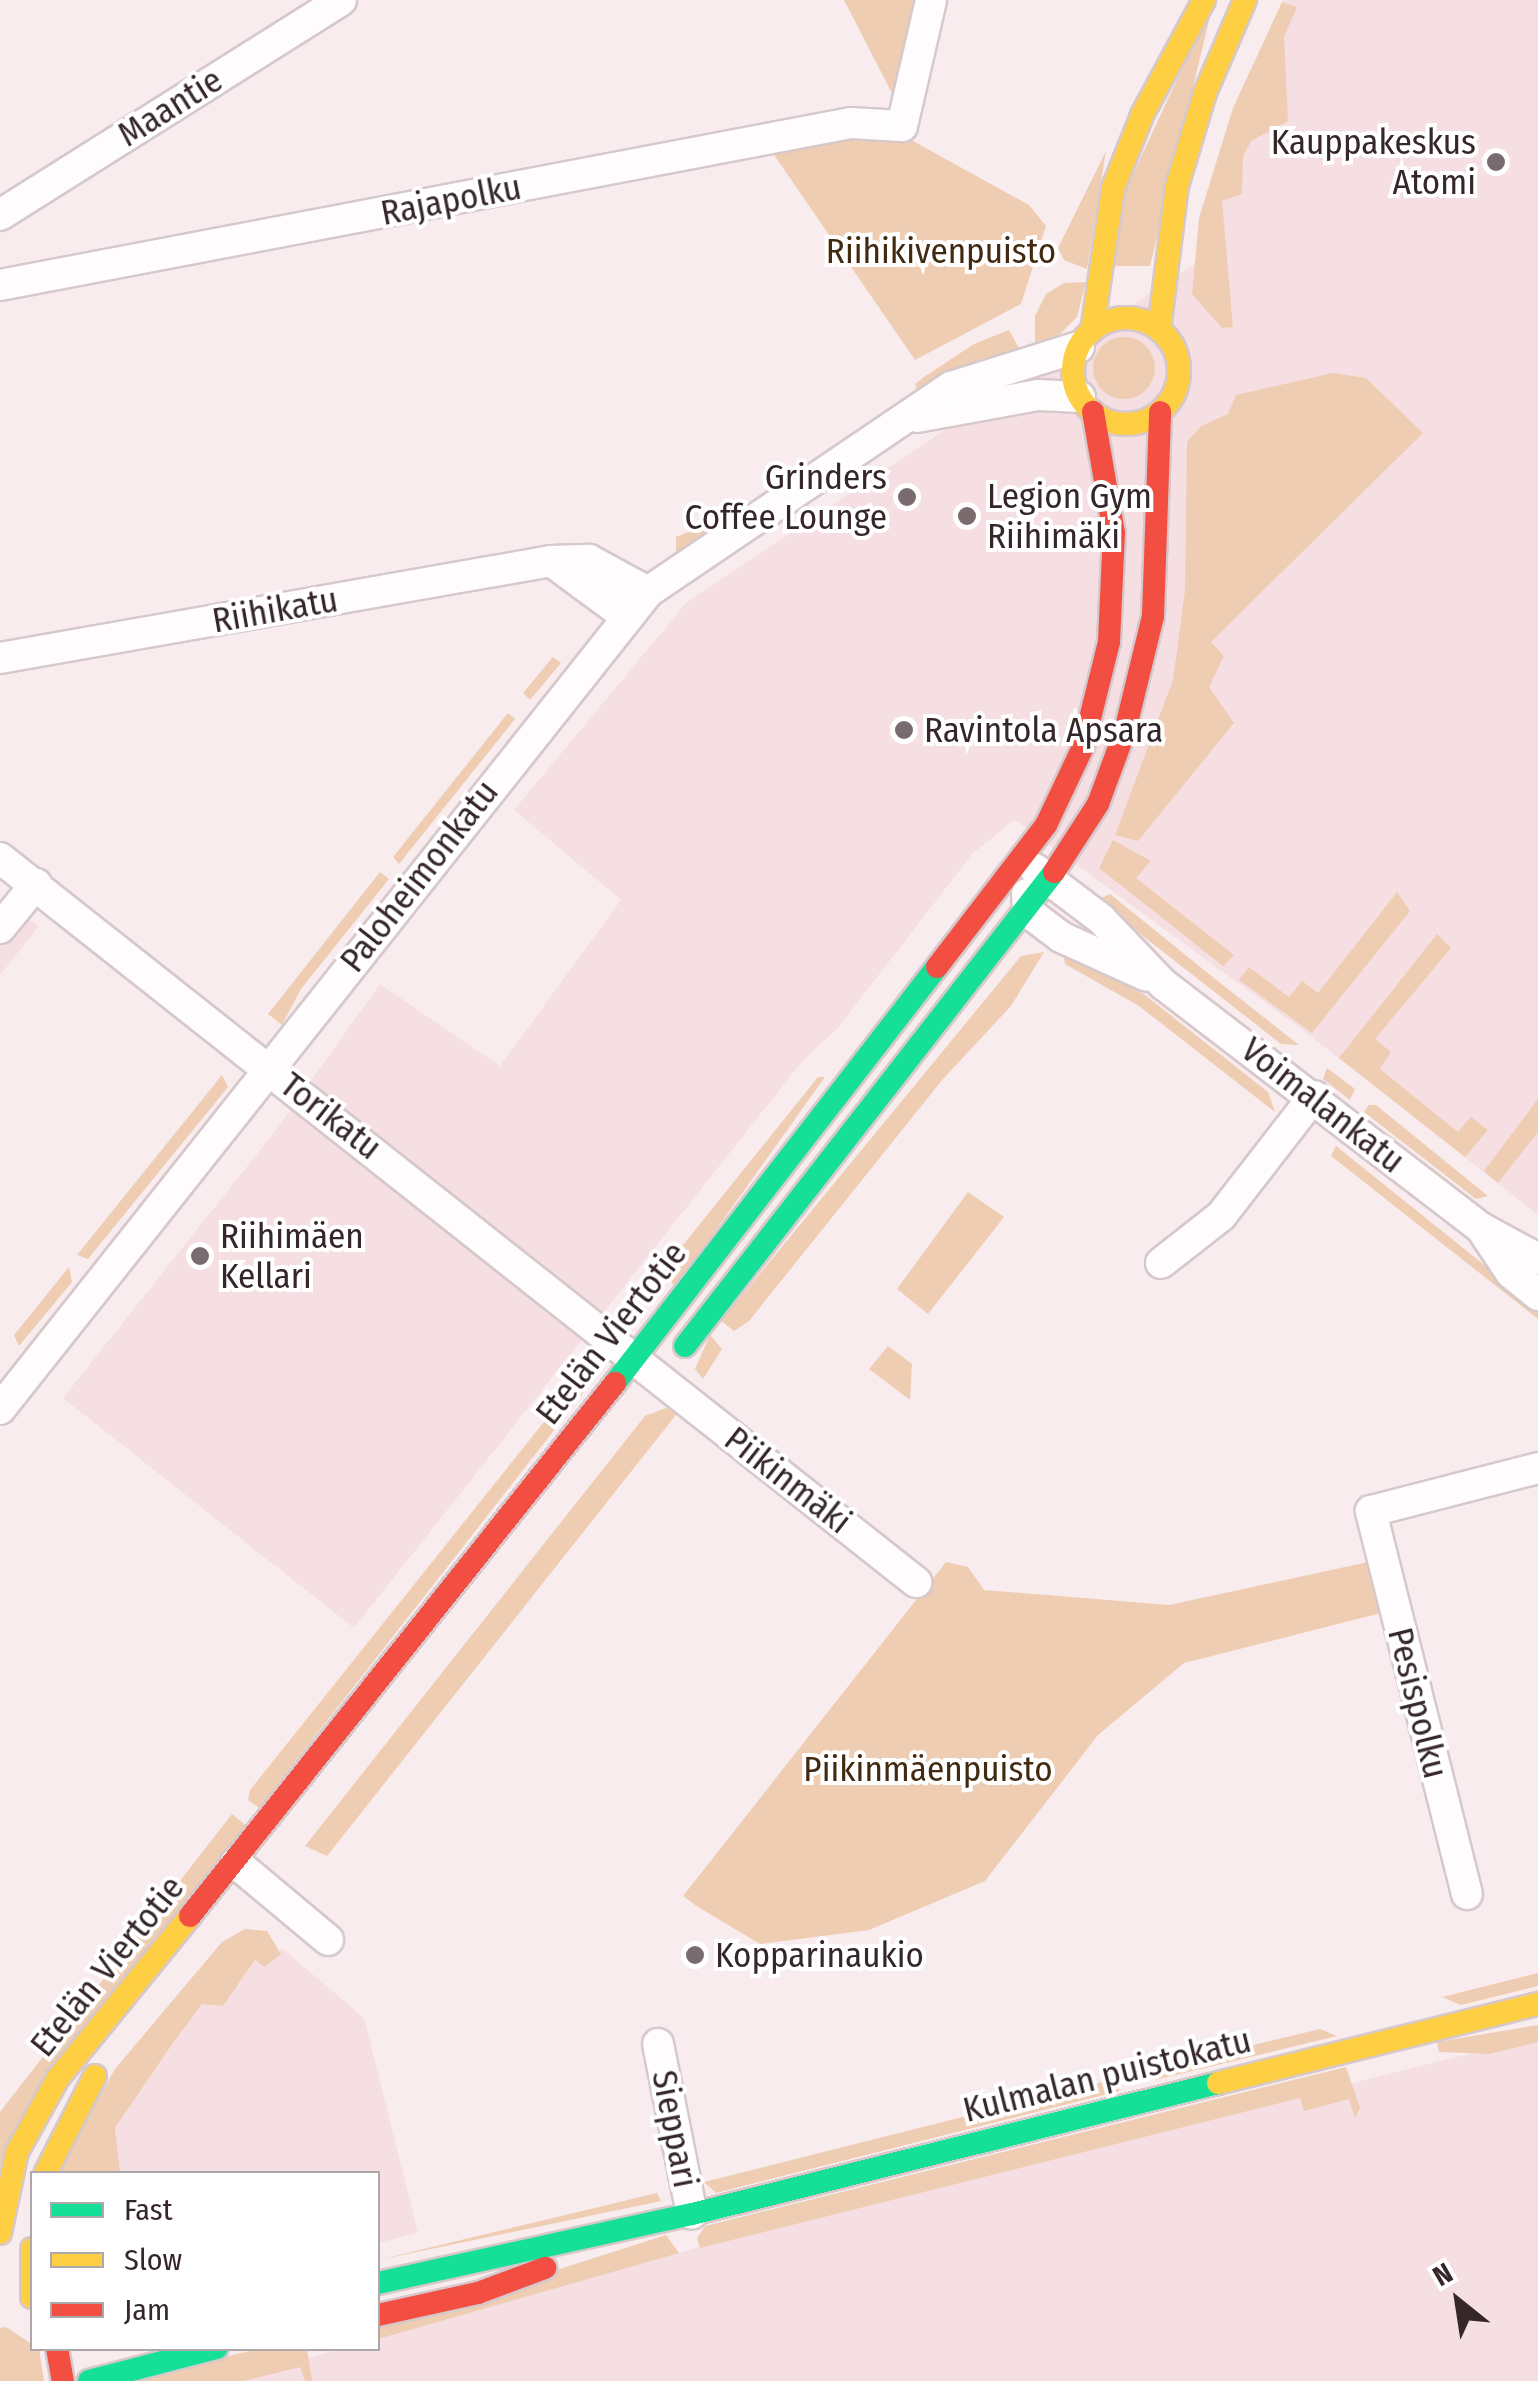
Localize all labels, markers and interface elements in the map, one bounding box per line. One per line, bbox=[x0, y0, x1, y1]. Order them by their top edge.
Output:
street label: Maantie bbox=[110, 59, 230, 155]
place label: Kauppakeskus Atomi bbox=[1271, 121, 1476, 203]
marker: Kauppakeskus Atomi bbox=[1485, 151, 1507, 173]
street label: Rajapolku bbox=[377, 166, 525, 234]
park label: Riihikivenpuisto bbox=[826, 230, 1056, 272]
place label: Grinders Coffee Lounge bbox=[685, 456, 887, 538]
place label: Legion Gym Riihimäki bbox=[987, 475, 1152, 557]
marker: Grinders Coffee Lounge bbox=[896, 486, 918, 508]
marker: Legion Gym Riihimäki bbox=[956, 505, 978, 527]
street label: Riihikatu bbox=[209, 578, 341, 642]
place label: Ravintola Apsara bbox=[924, 709, 1163, 751]
marker: Ravintola Apsara bbox=[893, 719, 915, 741]
street label: Paloheimonkatu bbox=[331, 772, 507, 980]
street label: Voimalankatu bbox=[1233, 1028, 1413, 1182]
street label: Torikatu bbox=[272, 1064, 390, 1168]
place label: Riihimäen Kellari bbox=[220, 1215, 364, 1297]
street label: Etelän Viertotie bbox=[527, 1233, 695, 1433]
marker: Riihimäen Kellari bbox=[189, 1245, 211, 1267]
street label: Piikinmäki bbox=[716, 1418, 860, 1542]
street label: Pesispolku bbox=[1379, 1623, 1457, 1783]
park label: Piikinmäenpuisto bbox=[803, 1748, 1053, 1790]
street label: Etelän Viertotie bbox=[21, 1867, 193, 2065]
place label: Kopparinaukio bbox=[715, 1934, 924, 1976]
marker: Kopparinaukio bbox=[684, 1944, 706, 1966]
street label: Kulmalan puistokatu bbox=[959, 2019, 1255, 2131]
street label: Sieppari bbox=[643, 2067, 707, 2191]
legend bbox=[30, 2171, 380, 2351]
text: Fast bbox=[124, 2192, 172, 2228]
text: Slow bbox=[124, 2242, 182, 2278]
north arrow bbox=[1408, 2251, 1508, 2351]
text: N bbox=[1427, 2256, 1458, 2293]
text: Jam bbox=[124, 2292, 170, 2328]

